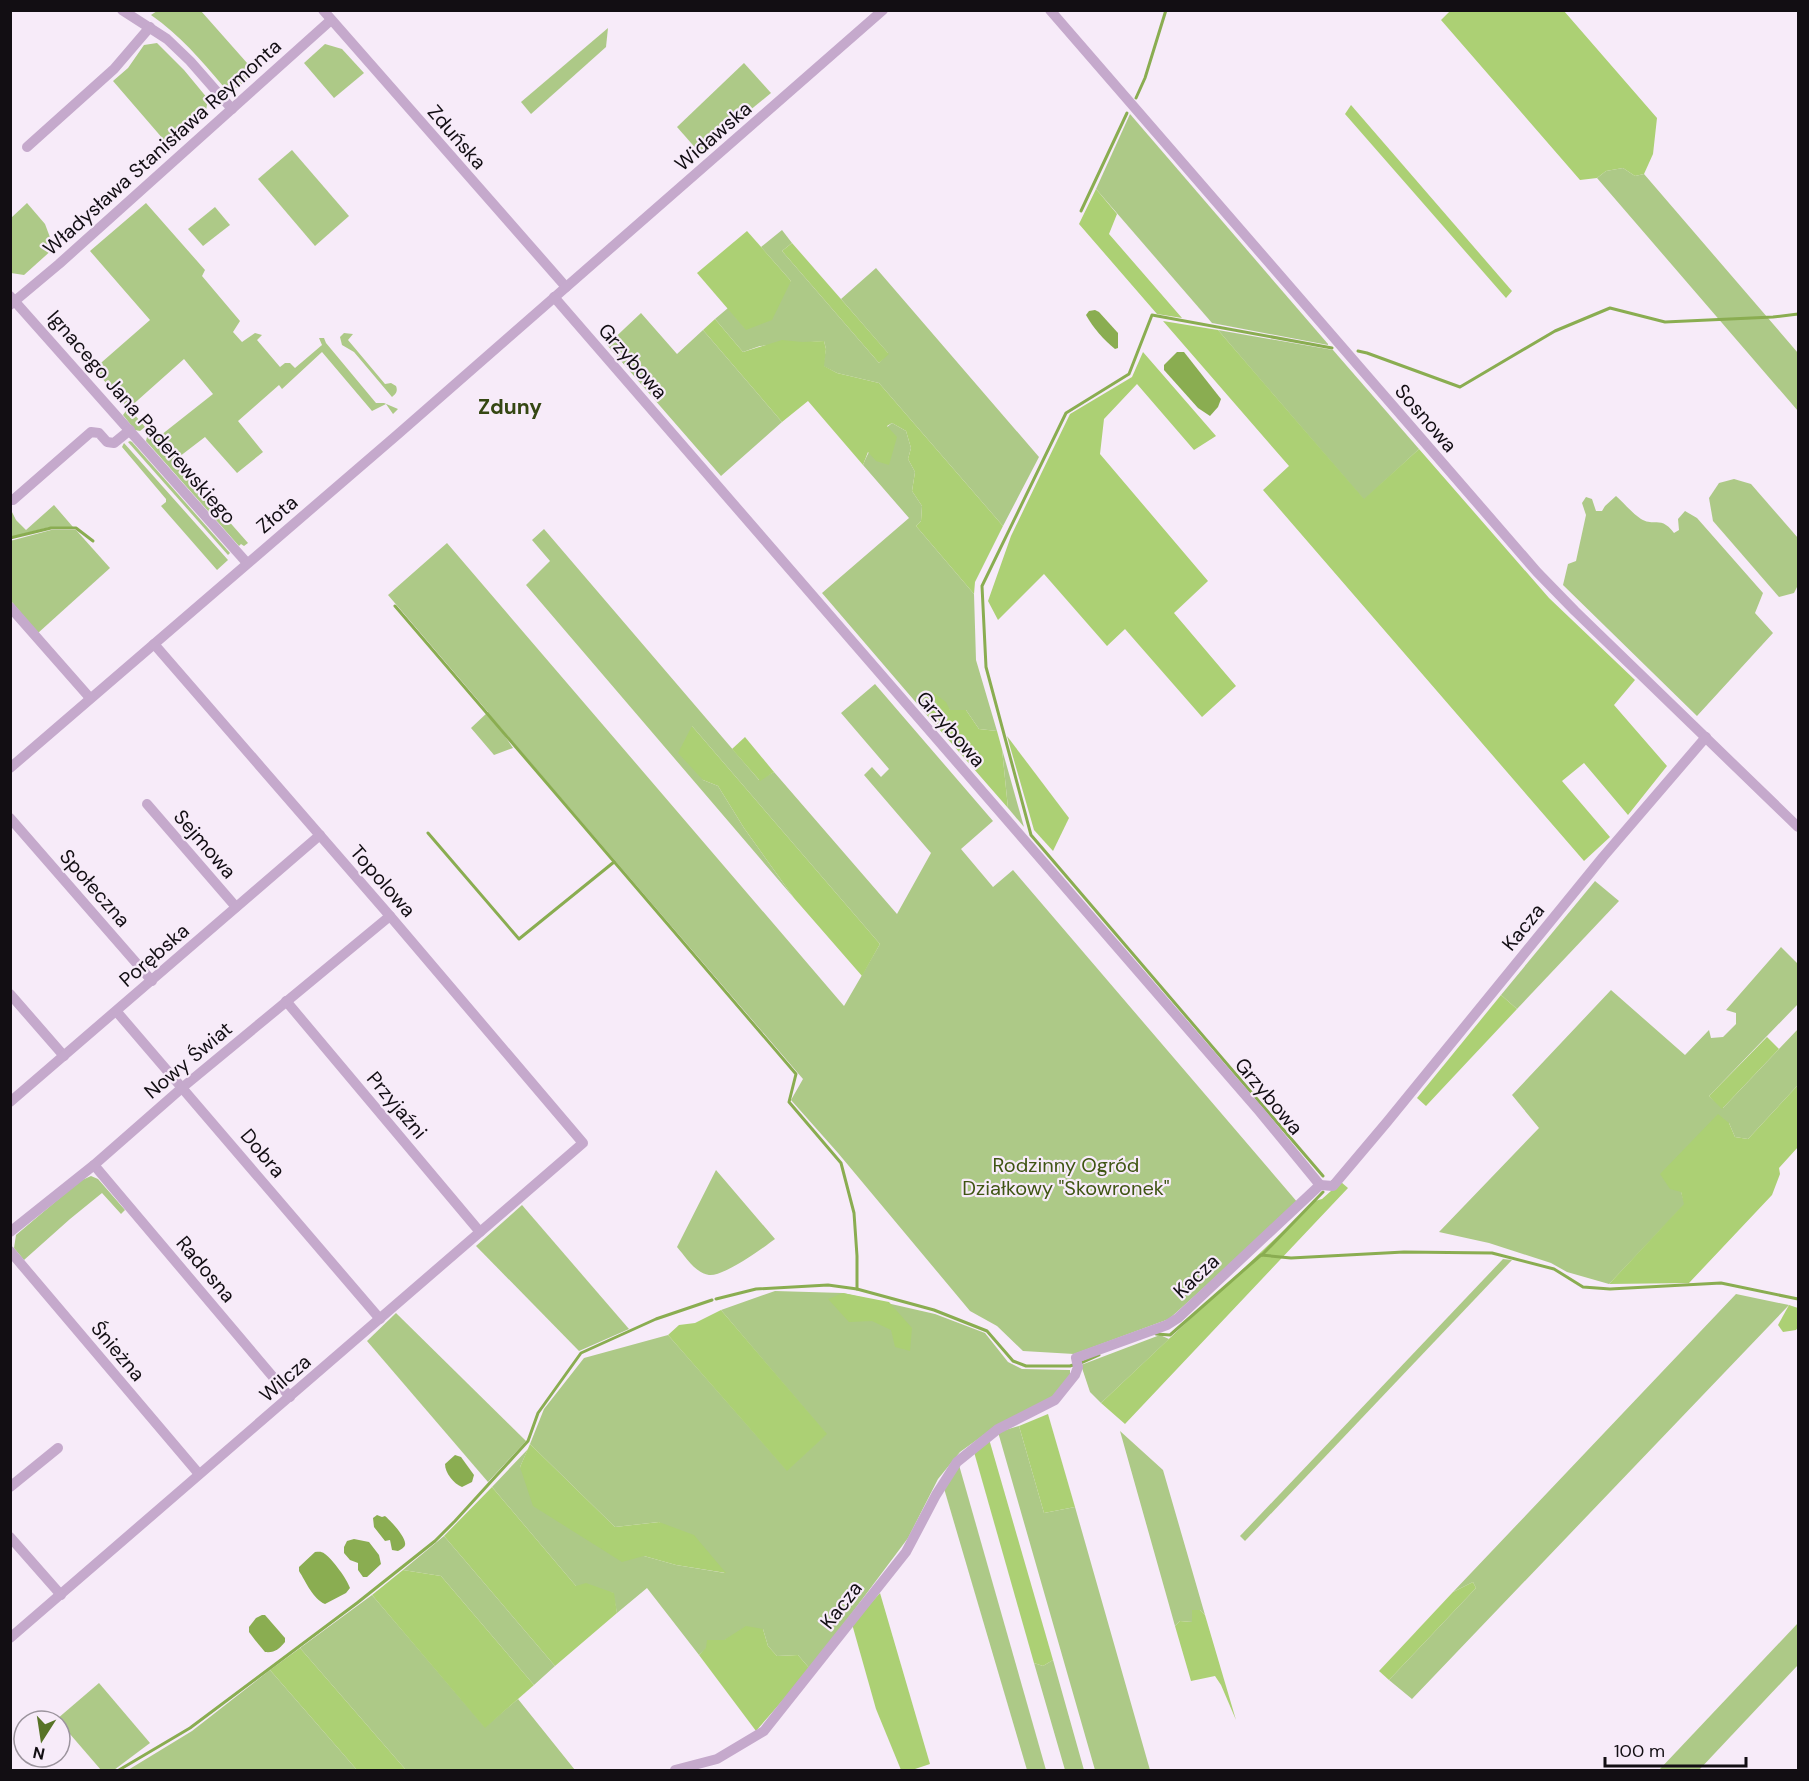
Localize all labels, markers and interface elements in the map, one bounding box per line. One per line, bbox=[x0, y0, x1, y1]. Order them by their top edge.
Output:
street label: Władysława Stanisława Reymonta bbox=[37, 33, 287, 261]
street label: Widawska bbox=[669, 95, 757, 177]
street label: Zduńska bbox=[422, 99, 492, 175]
street label: Ignacego Jana Paderewskiego bbox=[42, 305, 242, 529]
street label: Grzybowa bbox=[593, 318, 673, 404]
street label: Sosnowa bbox=[1389, 378, 1463, 458]
district label: Zduny bbox=[478, 393, 542, 421]
street label: Złota bbox=[251, 489, 303, 539]
street label: Grzybowa bbox=[911, 686, 991, 772]
street label: Sejmowa bbox=[168, 804, 242, 884]
street label: Topolowa bbox=[345, 839, 421, 923]
street label: Społeczna bbox=[54, 843, 136, 933]
street label: Kacza bbox=[1496, 898, 1550, 956]
street label: Porębska bbox=[114, 917, 194, 993]
street label: Nowy Świat bbox=[139, 1016, 237, 1104]
street label: Grzybowa bbox=[1229, 1052, 1309, 1140]
street label: Przyjaźni bbox=[361, 1066, 433, 1144]
street label: Dobra bbox=[235, 1123, 291, 1183]
park label: Rodzinny Ogród Działkowy "Skowronek" bbox=[962, 1152, 1170, 1201]
street label: Radosna bbox=[171, 1230, 241, 1308]
street label: Kacza bbox=[1168, 1248, 1224, 1304]
street label: Śnieżna bbox=[85, 1316, 151, 1386]
street label: Wilcza bbox=[254, 1348, 316, 1408]
street label: Kacza bbox=[814, 1576, 868, 1634]
north arrow bbox=[12, 1709, 72, 1769]
scale bar bbox=[1605, 1730, 1746, 1768]
text: 100 m bbox=[1614, 1739, 1665, 1763]
text: N bbox=[31, 1742, 47, 1765]

